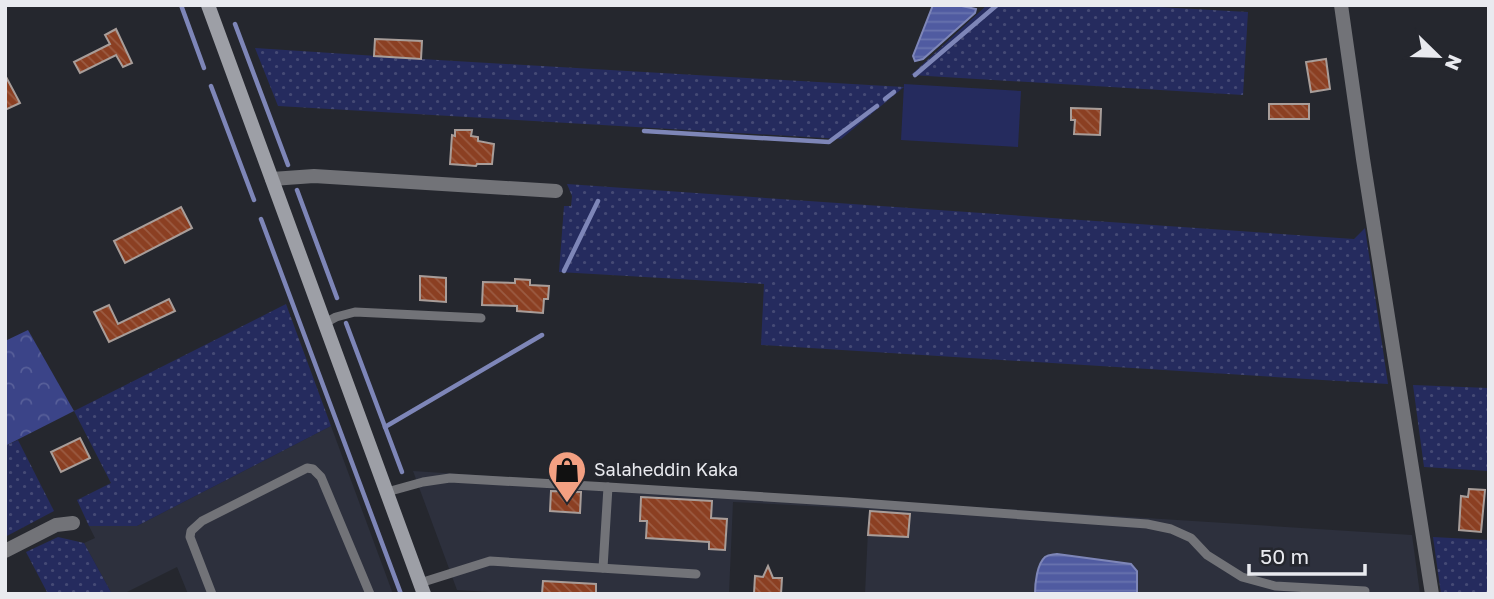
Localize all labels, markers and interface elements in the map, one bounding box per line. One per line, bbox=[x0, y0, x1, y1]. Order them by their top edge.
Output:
north arrow bbox=[1403, 21, 1473, 91]
text: N bbox=[1441, 52, 1468, 74]
shop icon: Salaheddin Kaka bbox=[546, 449, 588, 504]
place label: Salaheddin Kaka bbox=[594, 458, 738, 480]
scale bar bbox=[1249, 532, 1364, 576]
text: 50 m bbox=[1260, 543, 1309, 569]

